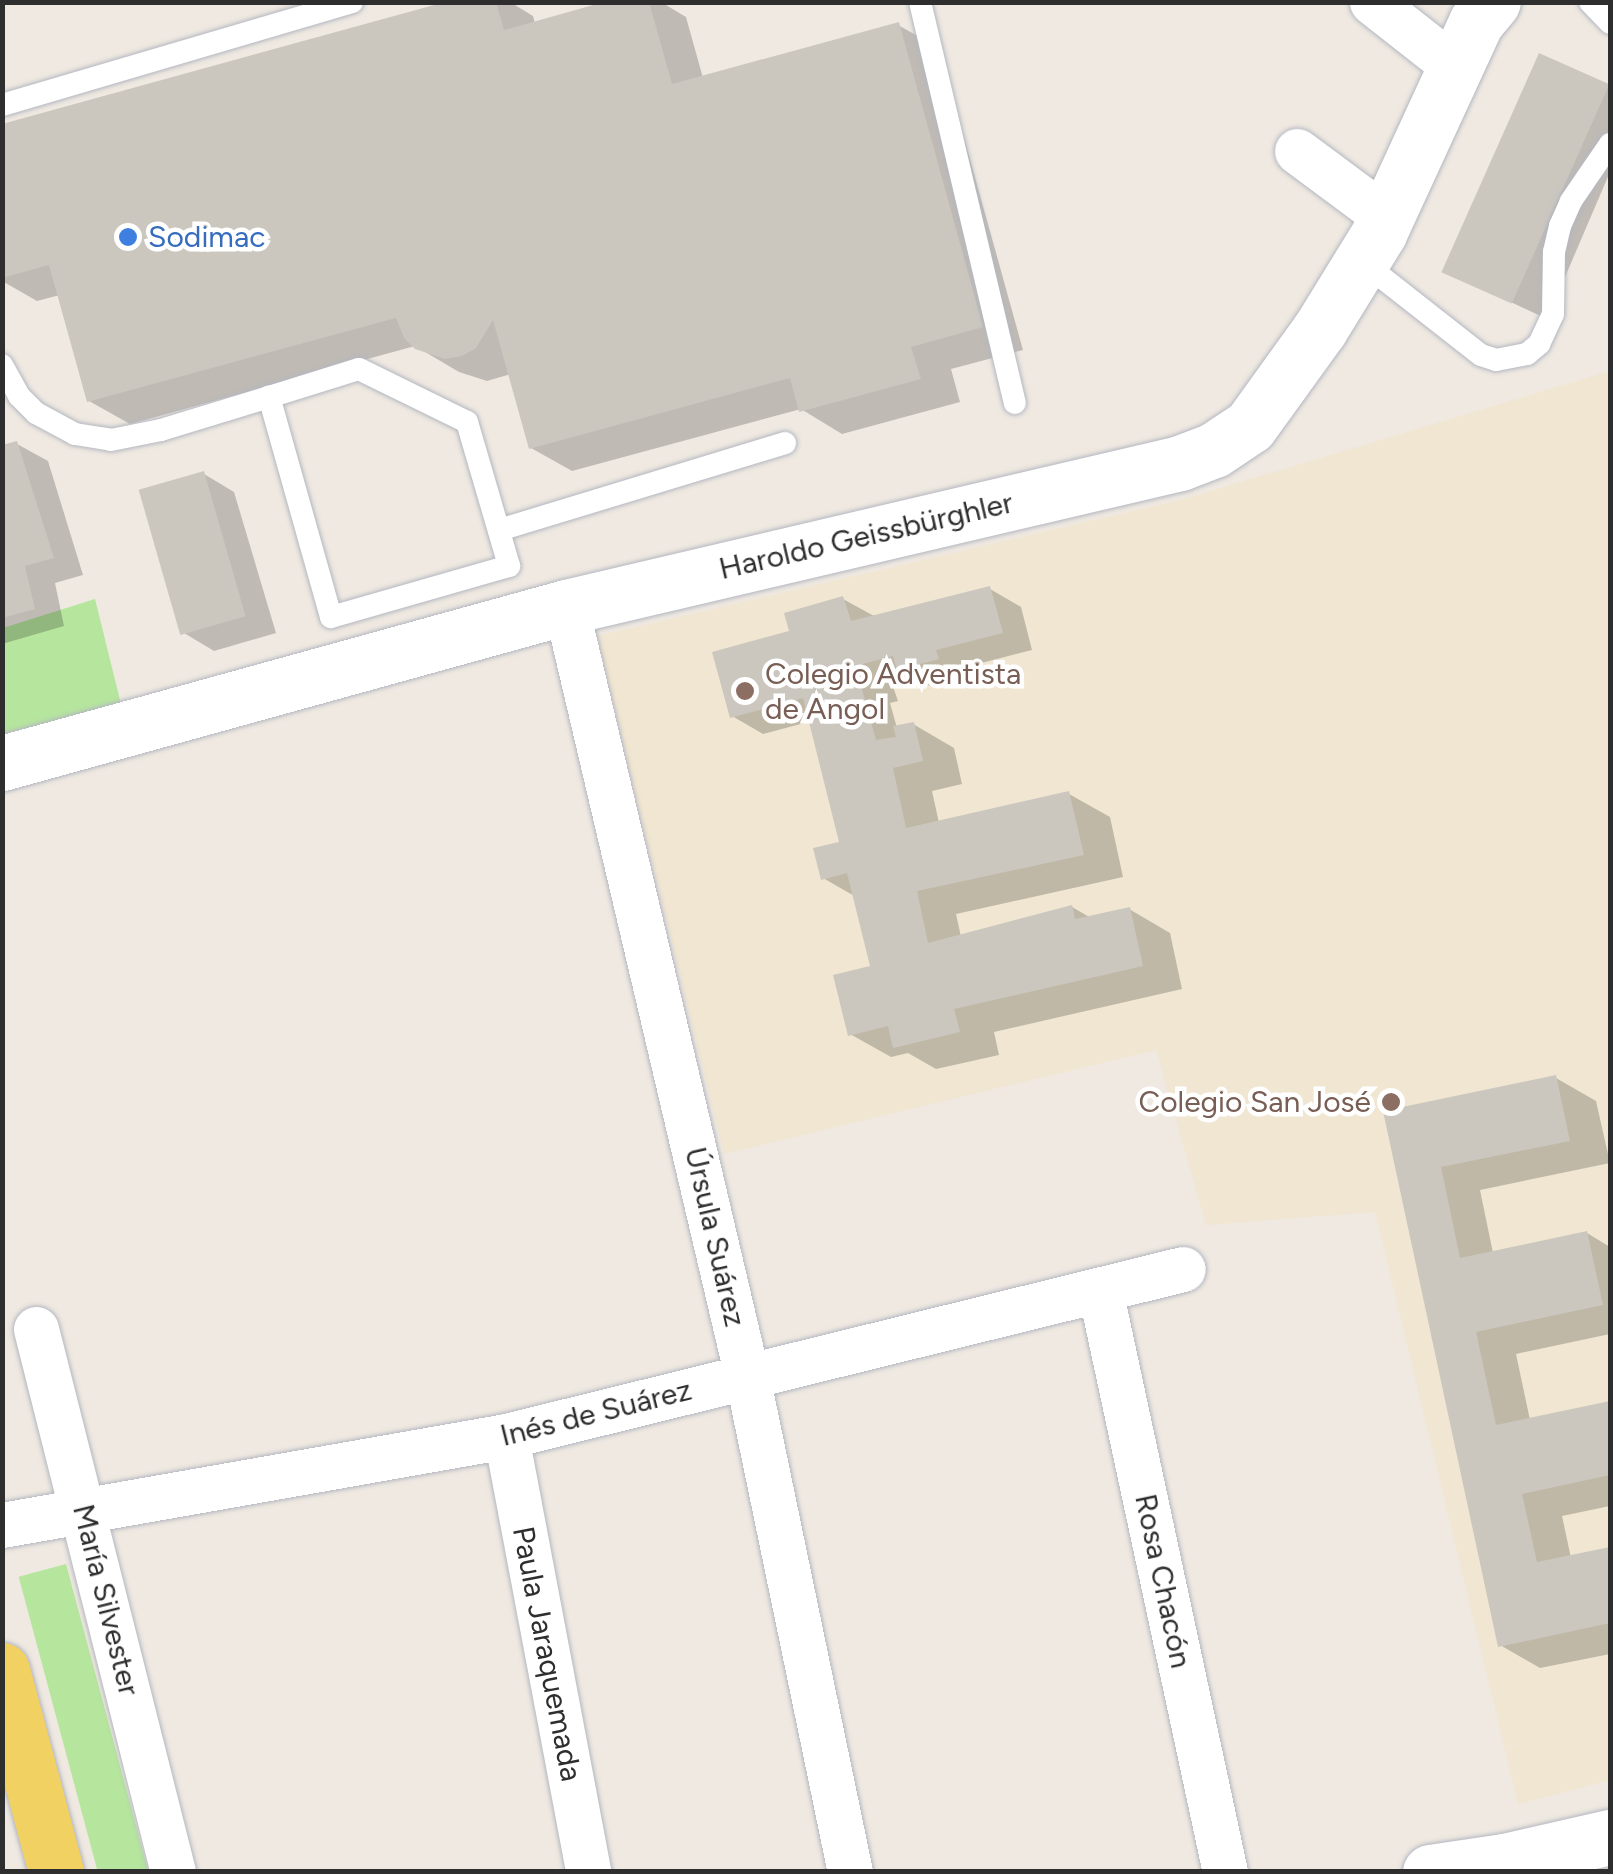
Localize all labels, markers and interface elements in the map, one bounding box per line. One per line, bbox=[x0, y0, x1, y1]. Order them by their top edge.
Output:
place label: Sodimac bbox=[148, 219, 265, 255]
marker: Sodimac bbox=[117, 226, 139, 248]
street label: Haroldo Geissbürghler bbox=[716, 485, 1016, 587]
place label: Colegio Adventista de Angol bbox=[765, 656, 1021, 726]
marker: Colegio Adventista de Angol bbox=[734, 680, 756, 702]
place label: Colegio San José bbox=[1139, 1084, 1371, 1120]
marker: Colegio San José bbox=[1380, 1091, 1402, 1113]
street label: Úrsula Suárez bbox=[677, 1144, 753, 1330]
street label: Inés de Suárez bbox=[497, 1372, 695, 1454]
street label: Rosa Chacón bbox=[1127, 1491, 1199, 1671]
street label: María Silvester bbox=[65, 1501, 147, 1699]
street label: Paula Jaraquemada bbox=[505, 1524, 589, 1784]

